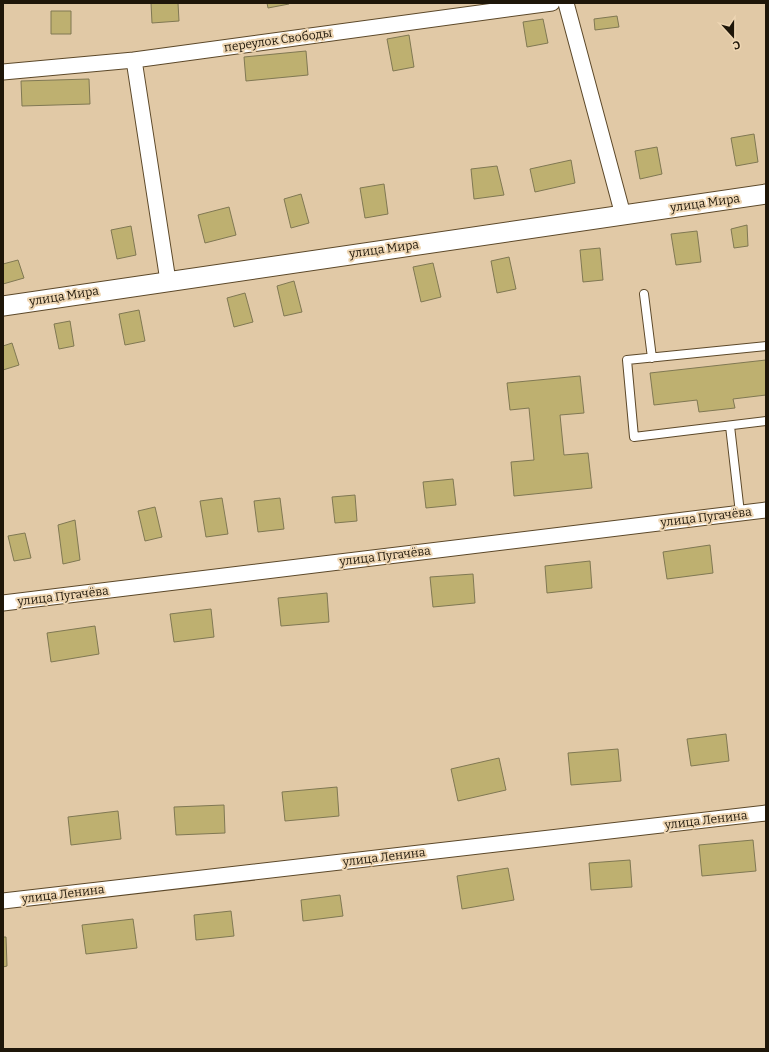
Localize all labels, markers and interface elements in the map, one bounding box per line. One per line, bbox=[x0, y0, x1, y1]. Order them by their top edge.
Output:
north arrow bbox=[713, 16, 753, 56]
street label: переулок Свободы bbox=[223, 25, 333, 55]
text: С bbox=[731, 38, 742, 52]
street label: улица Мира bbox=[668, 191, 741, 215]
street label: улица Мира bbox=[347, 237, 420, 261]
street label: улица Мира bbox=[27, 284, 100, 309]
street label: улица Пугачёва bbox=[659, 504, 753, 530]
street label: улица Пугачёва bbox=[338, 543, 432, 569]
street label: улица Пугачёва bbox=[16, 583, 110, 609]
street label: улица Ленина bbox=[663, 808, 748, 832]
street label: улица Ленина bbox=[341, 845, 426, 869]
street label: улица Ленина bbox=[20, 882, 105, 906]

